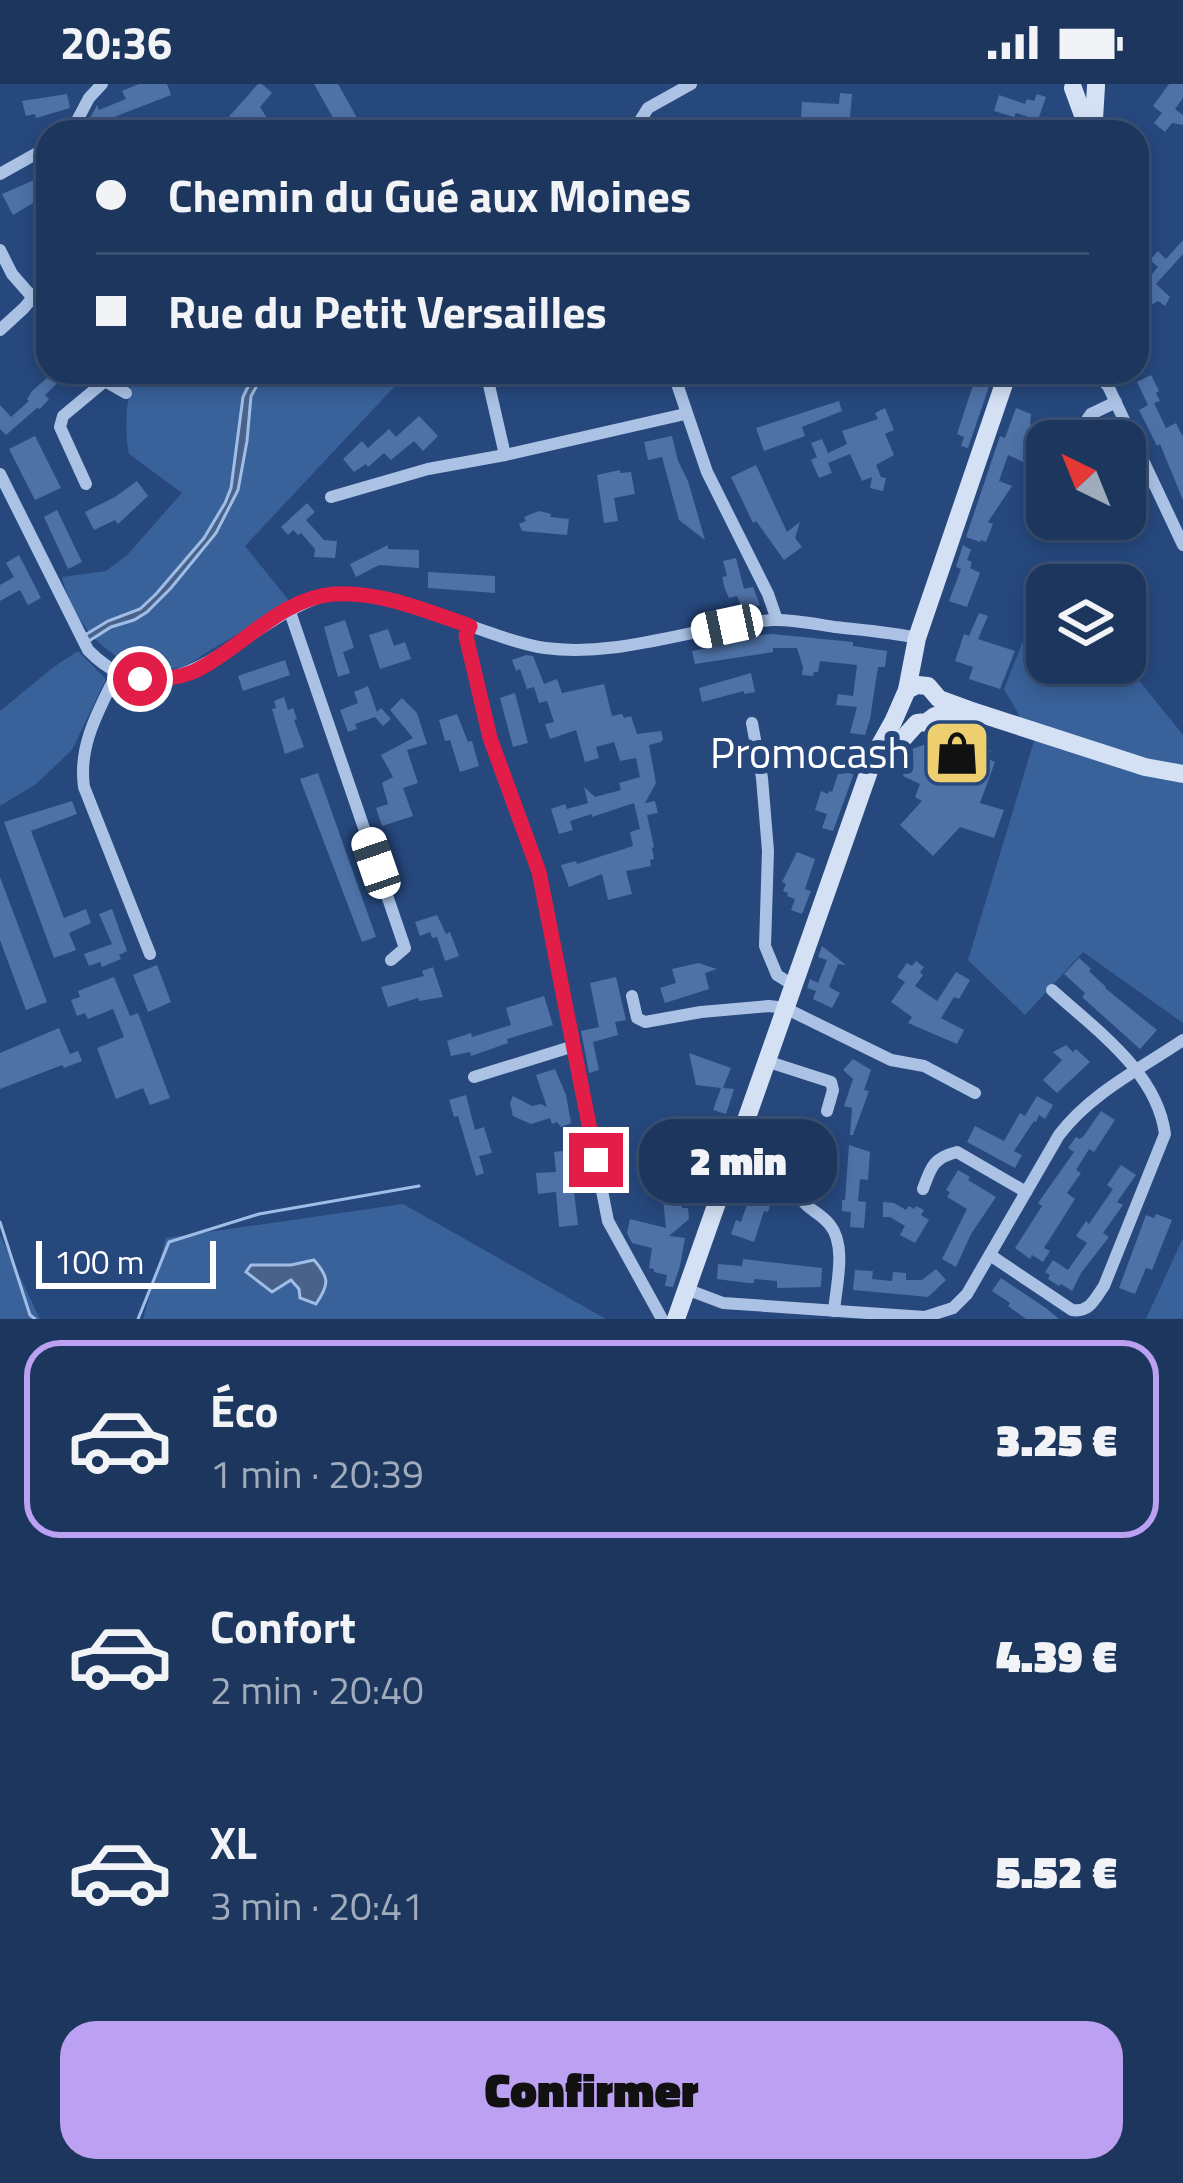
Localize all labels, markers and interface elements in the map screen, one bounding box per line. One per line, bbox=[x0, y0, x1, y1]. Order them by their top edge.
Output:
text: 20:36 bbox=[60, 8, 172, 76]
text: Chemin du Gué aux Moines bbox=[168, 161, 691, 229]
text: Rue du Petit Versailles bbox=[168, 277, 607, 345]
north arrow bbox=[1026, 420, 1146, 540]
map controls bbox=[1026, 420, 1146, 684]
button: layers bbox=[1026, 564, 1146, 684]
car bbox=[688, 601, 766, 651]
route start bbox=[113, 652, 167, 706]
shop icon: Promocash bbox=[922, 718, 992, 788]
place label: Promocash bbox=[710, 720, 910, 784]
car bbox=[347, 823, 405, 903]
callout: 2 min bbox=[638, 1118, 836, 1202]
text: 2 min bbox=[690, 1131, 786, 1190]
route end bbox=[569, 1133, 623, 1187]
scale bar bbox=[36, 1235, 216, 1288]
text: 100 m bbox=[54, 1237, 144, 1287]
text: Éco bbox=[210, 1376, 279, 1444]
icon: car bbox=[66, 1385, 174, 1493]
text: 3.25 € bbox=[996, 1405, 1117, 1473]
text: 1 min · 20:39 bbox=[210, 1444, 424, 1503]
text: Confort bbox=[210, 1592, 356, 1660]
icon: car bbox=[66, 1601, 174, 1709]
text: 4.39 € bbox=[996, 1621, 1117, 1689]
text: 2 min · 20:40 bbox=[210, 1660, 424, 1719]
text: XL bbox=[210, 1808, 257, 1876]
icon: car bbox=[66, 1817, 174, 1925]
text: 5.52 € bbox=[996, 1837, 1117, 1905]
text: 3 min · 20:41 bbox=[210, 1876, 424, 1935]
button: Confirmer bbox=[60, 2021, 1123, 2159]

